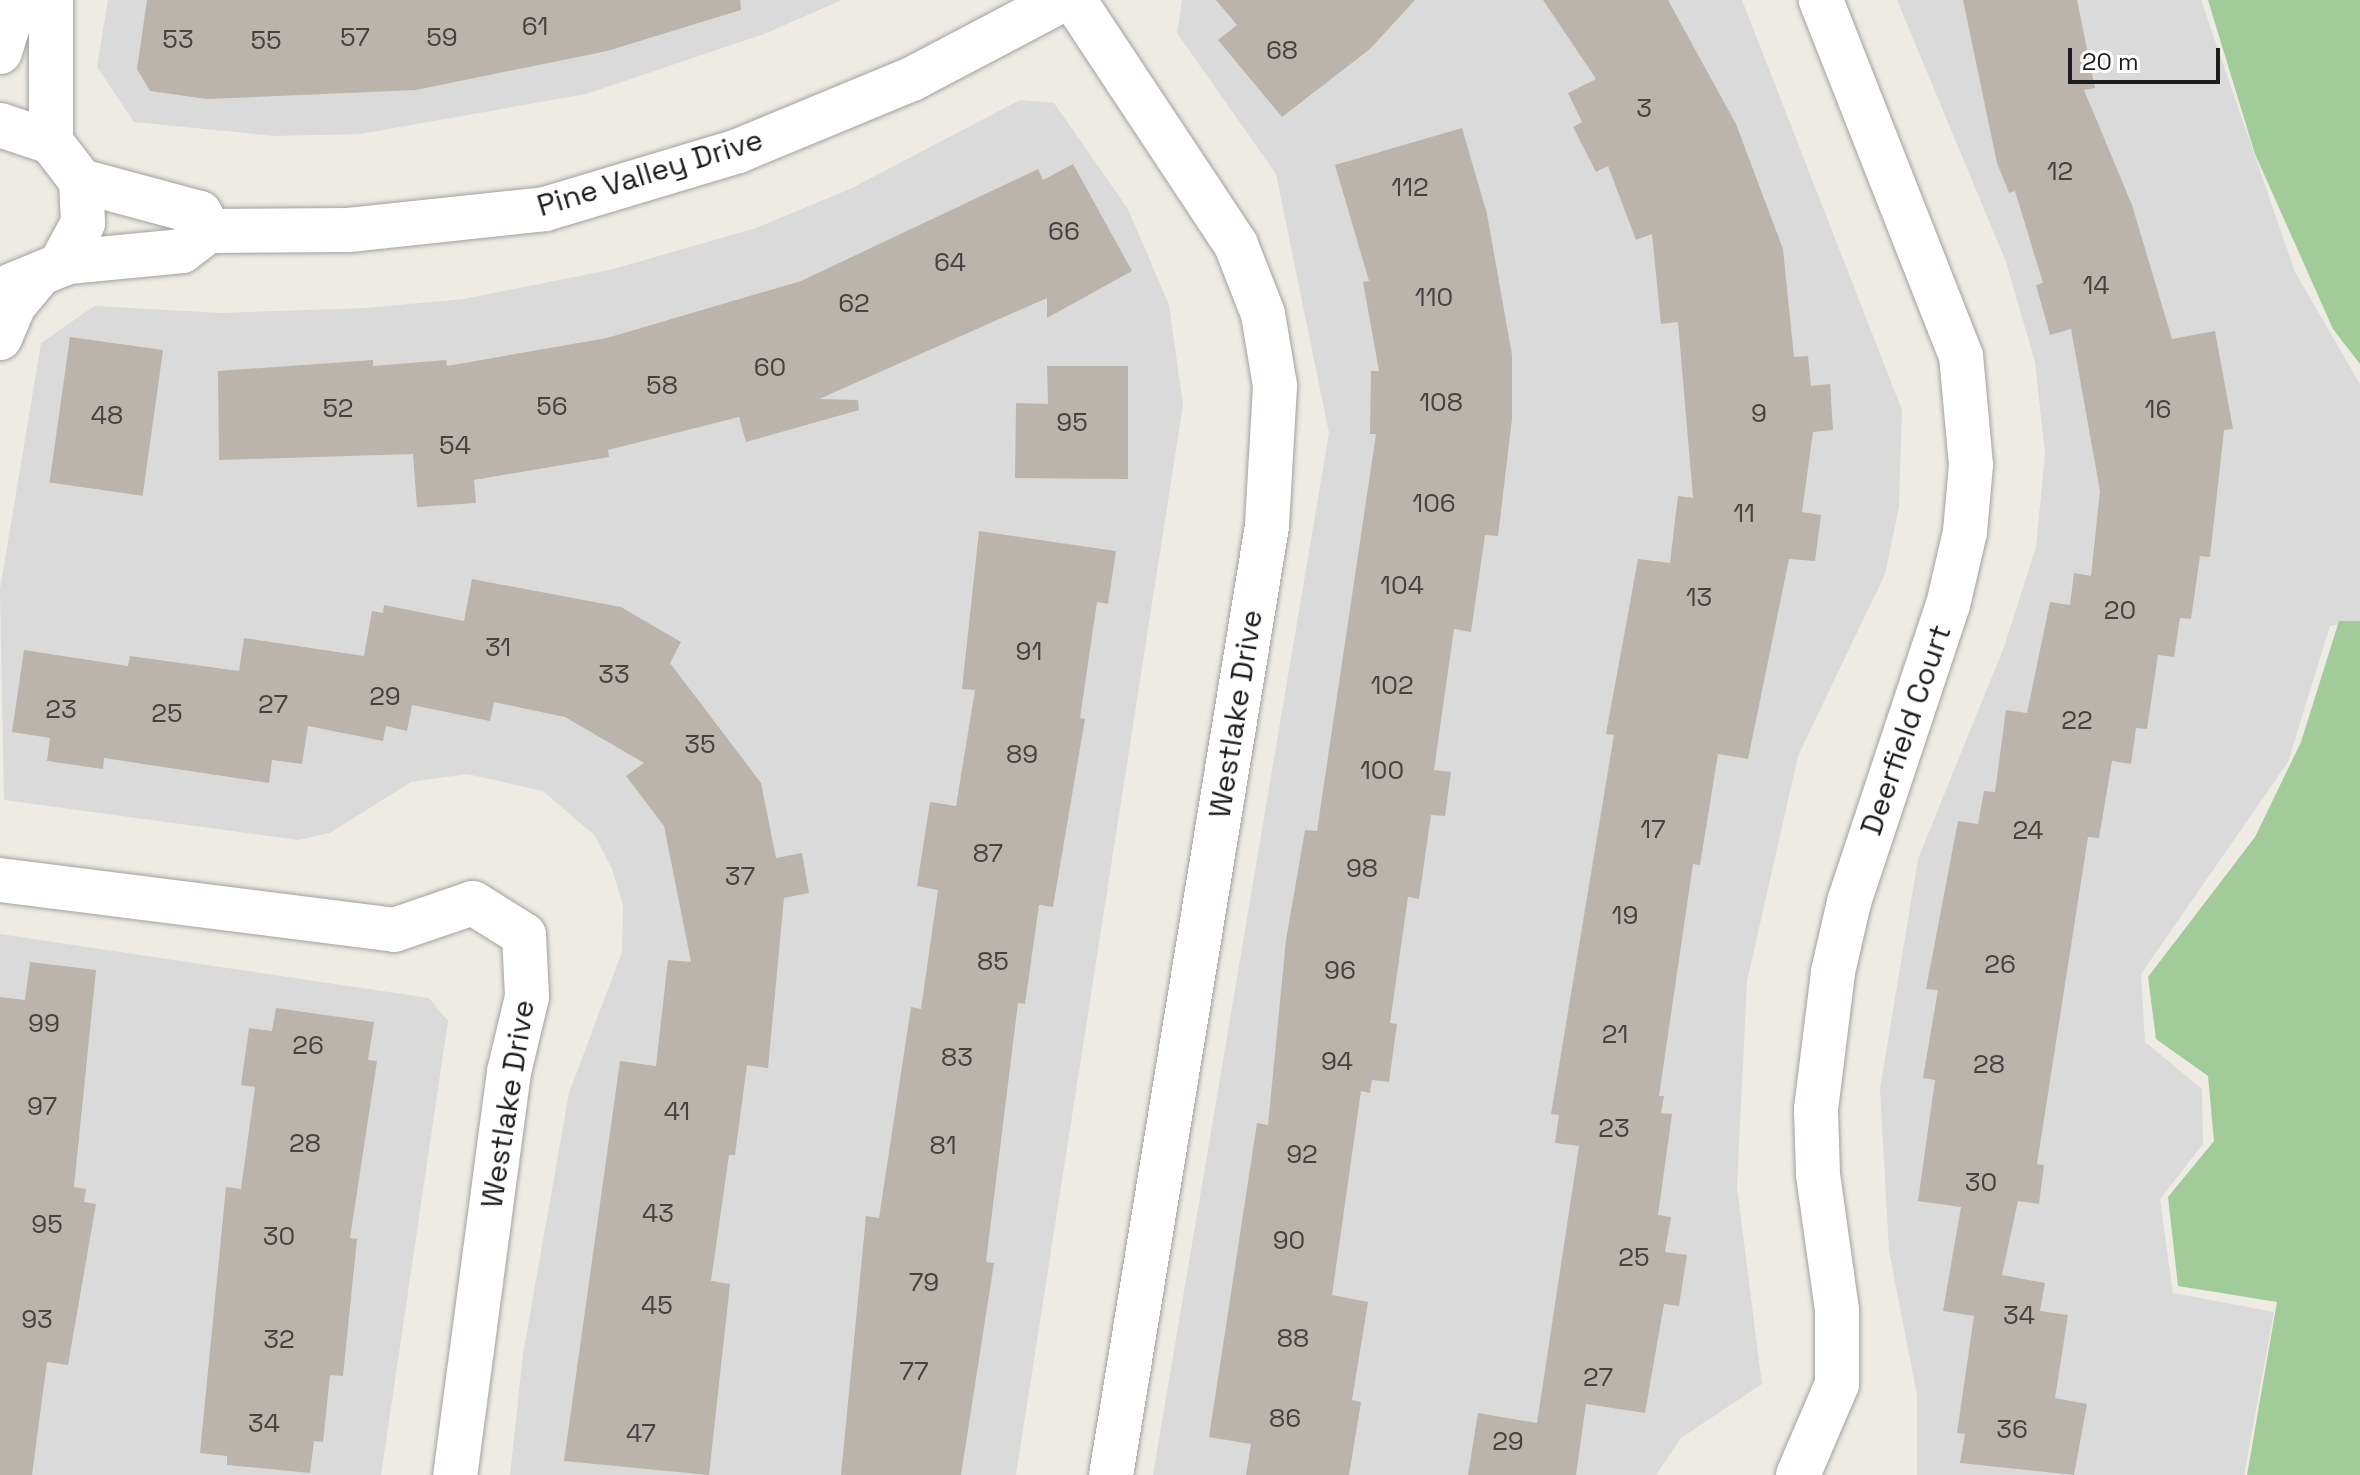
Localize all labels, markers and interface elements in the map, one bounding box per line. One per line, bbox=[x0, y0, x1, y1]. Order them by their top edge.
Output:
house number: 61 bbox=[522, 11, 548, 43]
house number: 57 bbox=[340, 22, 370, 54]
house number: 59 bbox=[426, 22, 458, 54]
house number: 53 bbox=[162, 24, 194, 56]
house number: 55 bbox=[250, 25, 282, 57]
scale bar bbox=[2072, 32, 2224, 82]
house number: 68 bbox=[1266, 35, 1298, 67]
text: 20 m bbox=[2082, 46, 2139, 77]
house number: 3 bbox=[1636, 93, 1652, 125]
street label: Pine Valley Drive bbox=[533, 122, 767, 224]
house number: 12 bbox=[2047, 156, 2073, 188]
house number: 112 bbox=[1391, 172, 1429, 204]
house number: 66 bbox=[1048, 216, 1080, 248]
house number: 64 bbox=[934, 247, 966, 279]
house number: 14 bbox=[2082, 270, 2110, 302]
house number: 110 bbox=[1415, 282, 1453, 314]
house number: 62 bbox=[838, 288, 870, 320]
house number: 60 bbox=[754, 352, 786, 384]
house number: 58 bbox=[646, 370, 678, 402]
house number: 108 bbox=[1419, 387, 1463, 419]
house number: 56 bbox=[536, 391, 568, 423]
house number: 52 bbox=[322, 393, 354, 425]
house number: 16 bbox=[2145, 394, 2171, 426]
house number: 9 bbox=[1751, 398, 1767, 430]
house number: 48 bbox=[91, 400, 123, 432]
house number: 95 bbox=[1056, 407, 1088, 439]
house number: 54 bbox=[439, 430, 471, 462]
house number: 106 bbox=[1412, 488, 1456, 520]
house number: 11 bbox=[1733, 498, 1755, 530]
house number: 104 bbox=[1380, 570, 1424, 602]
house number: 13 bbox=[1686, 582, 1712, 614]
house number: 20 bbox=[2104, 595, 2136, 627]
street label: Westlake Drive bbox=[1202, 607, 1270, 821]
street label: Deerfield Court bbox=[1853, 620, 1959, 840]
house number: 31 bbox=[485, 632, 511, 664]
house number: 91 bbox=[1016, 636, 1042, 668]
house number: 33 bbox=[598, 659, 630, 691]
house number: 102 bbox=[1370, 670, 1414, 702]
house number: 29 bbox=[369, 681, 401, 713]
house number: 27 bbox=[258, 689, 288, 721]
house number: 23 bbox=[45, 694, 77, 726]
house number: 25 bbox=[151, 698, 183, 730]
house number: 22 bbox=[2061, 705, 2093, 737]
house number: 35 bbox=[684, 729, 716, 761]
house number: 89 bbox=[1006, 739, 1038, 771]
house number: 100 bbox=[1360, 755, 1404, 787]
house number: 17 bbox=[1640, 814, 1666, 846]
house number: 24 bbox=[2012, 815, 2044, 847]
house number: 87 bbox=[973, 838, 1003, 870]
house number: 98 bbox=[1346, 853, 1378, 885]
house number: 37 bbox=[725, 861, 755, 893]
house number: 19 bbox=[1612, 900, 1638, 932]
house number: 85 bbox=[977, 946, 1009, 978]
house number: 26 bbox=[1984, 949, 2016, 981]
house number: 96 bbox=[1324, 955, 1356, 987]
street label: Westlake Drive bbox=[474, 997, 542, 1211]
house number: 99 bbox=[28, 1008, 60, 1040]
house number: 21 bbox=[1602, 1019, 1628, 1051]
house number: 26 bbox=[292, 1030, 324, 1062]
house number: 83 bbox=[941, 1042, 973, 1074]
house number: 94 bbox=[1321, 1046, 1353, 1078]
house number: 28 bbox=[1973, 1049, 2005, 1081]
house number: 97 bbox=[27, 1091, 57, 1123]
house number: 41 bbox=[664, 1096, 690, 1128]
house number: 23 bbox=[1598, 1113, 1630, 1145]
house number: 28 bbox=[289, 1128, 321, 1160]
house number: 81 bbox=[929, 1130, 957, 1162]
house number: 92 bbox=[1286, 1139, 1318, 1171]
house number: 30 bbox=[1965, 1167, 1997, 1199]
house number: 43 bbox=[642, 1198, 674, 1230]
house number: 95 bbox=[31, 1209, 63, 1241]
house number: 30 bbox=[263, 1221, 295, 1253]
house number: 90 bbox=[1273, 1225, 1305, 1257]
house number: 25 bbox=[1618, 1242, 1650, 1274]
house number: 79 bbox=[909, 1267, 939, 1299]
house number: 45 bbox=[641, 1290, 673, 1322]
house number: 34 bbox=[2003, 1300, 2035, 1332]
house number: 93 bbox=[21, 1304, 53, 1336]
house number: 88 bbox=[1277, 1323, 1309, 1355]
house number: 32 bbox=[263, 1324, 295, 1356]
house number: 77 bbox=[899, 1356, 929, 1388]
house number: 27 bbox=[1583, 1362, 1613, 1394]
house number: 86 bbox=[1269, 1403, 1301, 1435]
house number: 34 bbox=[248, 1408, 280, 1440]
house number: 36 bbox=[1996, 1414, 2028, 1446]
house number: 47 bbox=[626, 1418, 656, 1450]
house number: 29 bbox=[1492, 1426, 1524, 1458]

